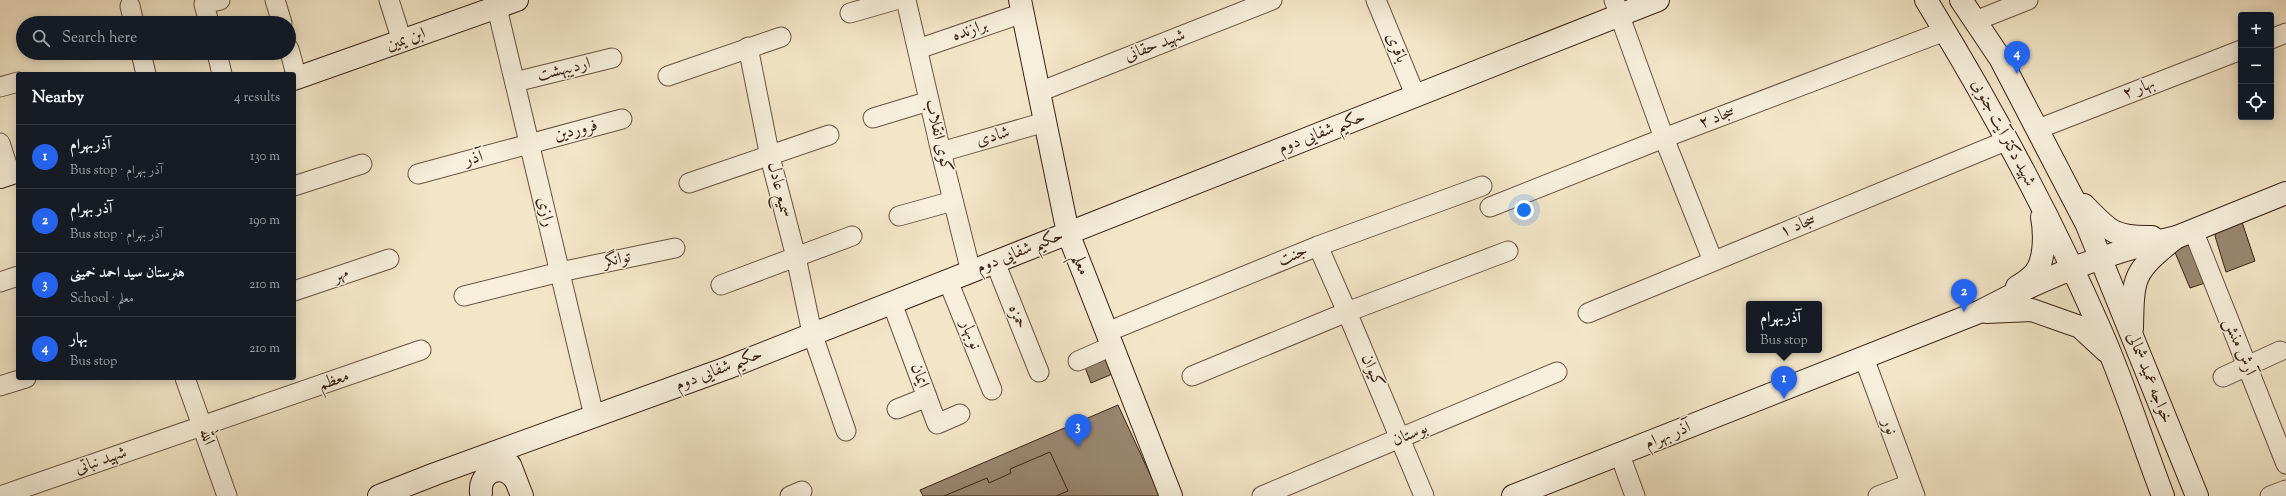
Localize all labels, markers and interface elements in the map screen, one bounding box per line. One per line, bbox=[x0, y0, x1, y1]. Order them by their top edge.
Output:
map controls bbox=[2238, 12, 2274, 120]
button: + bbox=[2238, 12, 2274, 48]
street label: برازنده bbox=[949, 14, 991, 48]
search box bbox=[16, 16, 296, 60]
street label: ابن یمین bbox=[383, 22, 429, 58]
street label: شهید حقانی bbox=[1121, 23, 1189, 69]
icon: search bbox=[30, 27, 52, 49]
text: Search here bbox=[62, 28, 137, 49]
street label: باقری bbox=[1379, 29, 1413, 67]
pin: 4 bbox=[2004, 41, 2030, 74]
button: − bbox=[2238, 48, 2274, 84]
street label: اردیبهشت bbox=[535, 52, 594, 88]
street label: بهار ۲ bbox=[2119, 72, 2159, 106]
street label: شهید دکتر آیت جنوبی bbox=[1965, 75, 2041, 191]
button: locate bbox=[2238, 84, 2274, 120]
text: Nearby bbox=[32, 86, 84, 110]
text: 4 results bbox=[234, 89, 280, 107]
street label: کوی انقلاب bbox=[918, 97, 958, 175]
street label: سجاد ۲ bbox=[1695, 100, 1739, 136]
street label: حکیم شفایی دوم bbox=[1275, 105, 1370, 163]
street label: فروردین bbox=[552, 114, 600, 148]
street label: شادی bbox=[973, 121, 1013, 153]
text: آذربهرام bbox=[70, 135, 110, 156]
street label: آذر bbox=[460, 144, 488, 173]
text: 1 bbox=[43, 148, 47, 166]
text: 130 m bbox=[250, 148, 280, 166]
street label: سمیع عادل bbox=[759, 160, 797, 221]
text: Bus stop · آذر بهرام bbox=[70, 162, 163, 180]
street label: رازی bbox=[530, 195, 560, 229]
text: آذر بهرام bbox=[70, 199, 112, 220]
your location bbox=[1514, 200, 1534, 220]
street label: سجاد ۱ bbox=[1776, 208, 1820, 244]
text: 2 bbox=[42, 212, 48, 230]
text: 190 m bbox=[249, 212, 280, 230]
street label: حکیم شفایی دوم bbox=[973, 224, 1068, 283]
text: Bus stop · آذر بهرام bbox=[70, 226, 163, 244]
street label: جنت bbox=[1274, 239, 1312, 273]
street label: توانگر bbox=[599, 245, 634, 275]
street label: معلم bbox=[1061, 251, 1095, 281]
street label: مهر bbox=[328, 261, 352, 289]
text: هنرستان سید احمد خمینی bbox=[70, 263, 185, 284]
text: 3 bbox=[42, 276, 48, 294]
text: 210 m bbox=[249, 276, 280, 294]
pin: 2 bbox=[1951, 279, 1977, 312]
text: School · معلم bbox=[70, 290, 134, 308]
street label: حمزه bbox=[1001, 301, 1033, 333]
popup bbox=[1746, 301, 1822, 353]
text: آذربهرام bbox=[1760, 308, 1801, 329]
street label: نوبهار bbox=[952, 315, 987, 354]
street label: آرش منش bbox=[2217, 315, 2262, 381]
text: بهار bbox=[70, 329, 87, 350]
street label: خواجه عمید شمالی bbox=[2120, 329, 2178, 427]
text: Bus stop bbox=[1760, 332, 1808, 350]
text: 4 bbox=[42, 340, 48, 358]
text: 210 m bbox=[249, 340, 280, 358]
street label: حکیم شفایی دوم bbox=[672, 342, 767, 400]
street label: کیوان bbox=[1354, 350, 1390, 392]
text: Bus stop bbox=[70, 353, 117, 371]
street label: ایمان bbox=[903, 360, 935, 392]
street label: معظم bbox=[315, 365, 353, 399]
pin: 1 bbox=[1771, 366, 1797, 399]
pin: 3 bbox=[1065, 414, 1091, 447]
street label: نور bbox=[1874, 414, 1903, 439]
street label: آذر بهرام bbox=[1641, 415, 1697, 457]
street label: بوستان bbox=[1388, 417, 1432, 453]
street label: الله bbox=[192, 424, 223, 449]
street label: شهید نباتی bbox=[72, 441, 130, 481]

